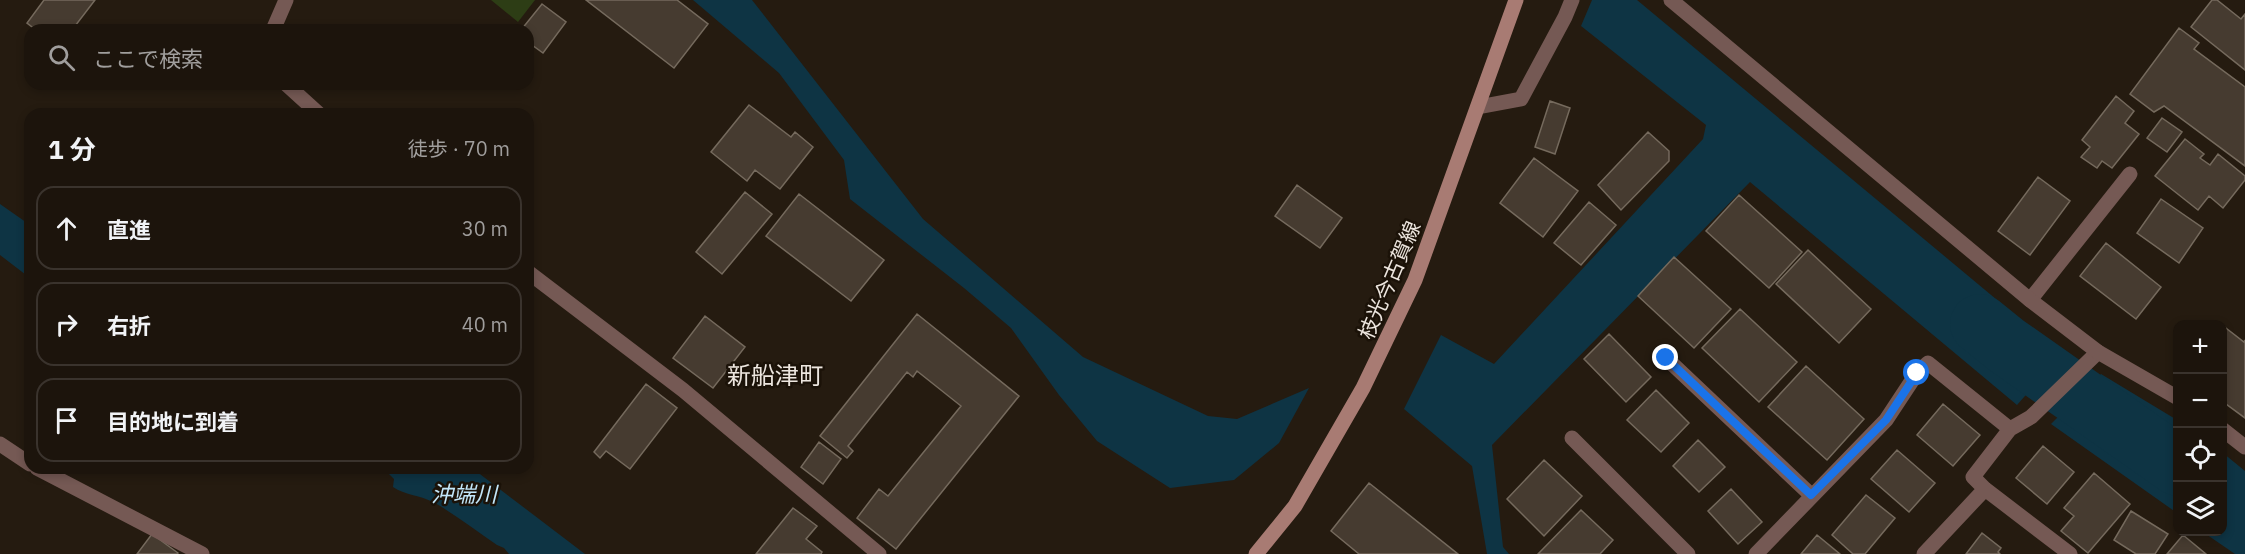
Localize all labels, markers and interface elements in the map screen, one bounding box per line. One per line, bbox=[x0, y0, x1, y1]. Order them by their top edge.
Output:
search box bbox=[24, 24, 534, 90]
icon: search bbox=[45, 41, 78, 74]
text: ここで検索 bbox=[93, 44, 203, 73]
text: 1 分 bbox=[48, 132, 96, 166]
text: 徒歩 · 70 m bbox=[408, 135, 510, 162]
icon: ahead bbox=[50, 212, 83, 245]
text: 直進 bbox=[107, 215, 151, 244]
text: 30 m bbox=[462, 215, 508, 242]
street label: 枝光今古賀線 bbox=[1351, 217, 1427, 343]
icon: right bbox=[50, 308, 83, 341]
text: 右折 bbox=[107, 311, 151, 340]
text: 40 m bbox=[462, 311, 508, 338]
map controls bbox=[2173, 320, 2227, 536]
button: + bbox=[2173, 320, 2227, 374]
route end bbox=[1652, 344, 1678, 370]
district label: 新船津町 bbox=[727, 359, 823, 391]
route start bbox=[1903, 359, 1929, 385]
button: − bbox=[2173, 374, 2227, 428]
icon: arrive bbox=[50, 404, 83, 437]
text: 目的地に到着 bbox=[107, 407, 239, 436]
button: locate bbox=[2173, 428, 2227, 482]
water label: 沖端川 bbox=[431, 479, 499, 508]
button: layers bbox=[2173, 482, 2227, 536]

